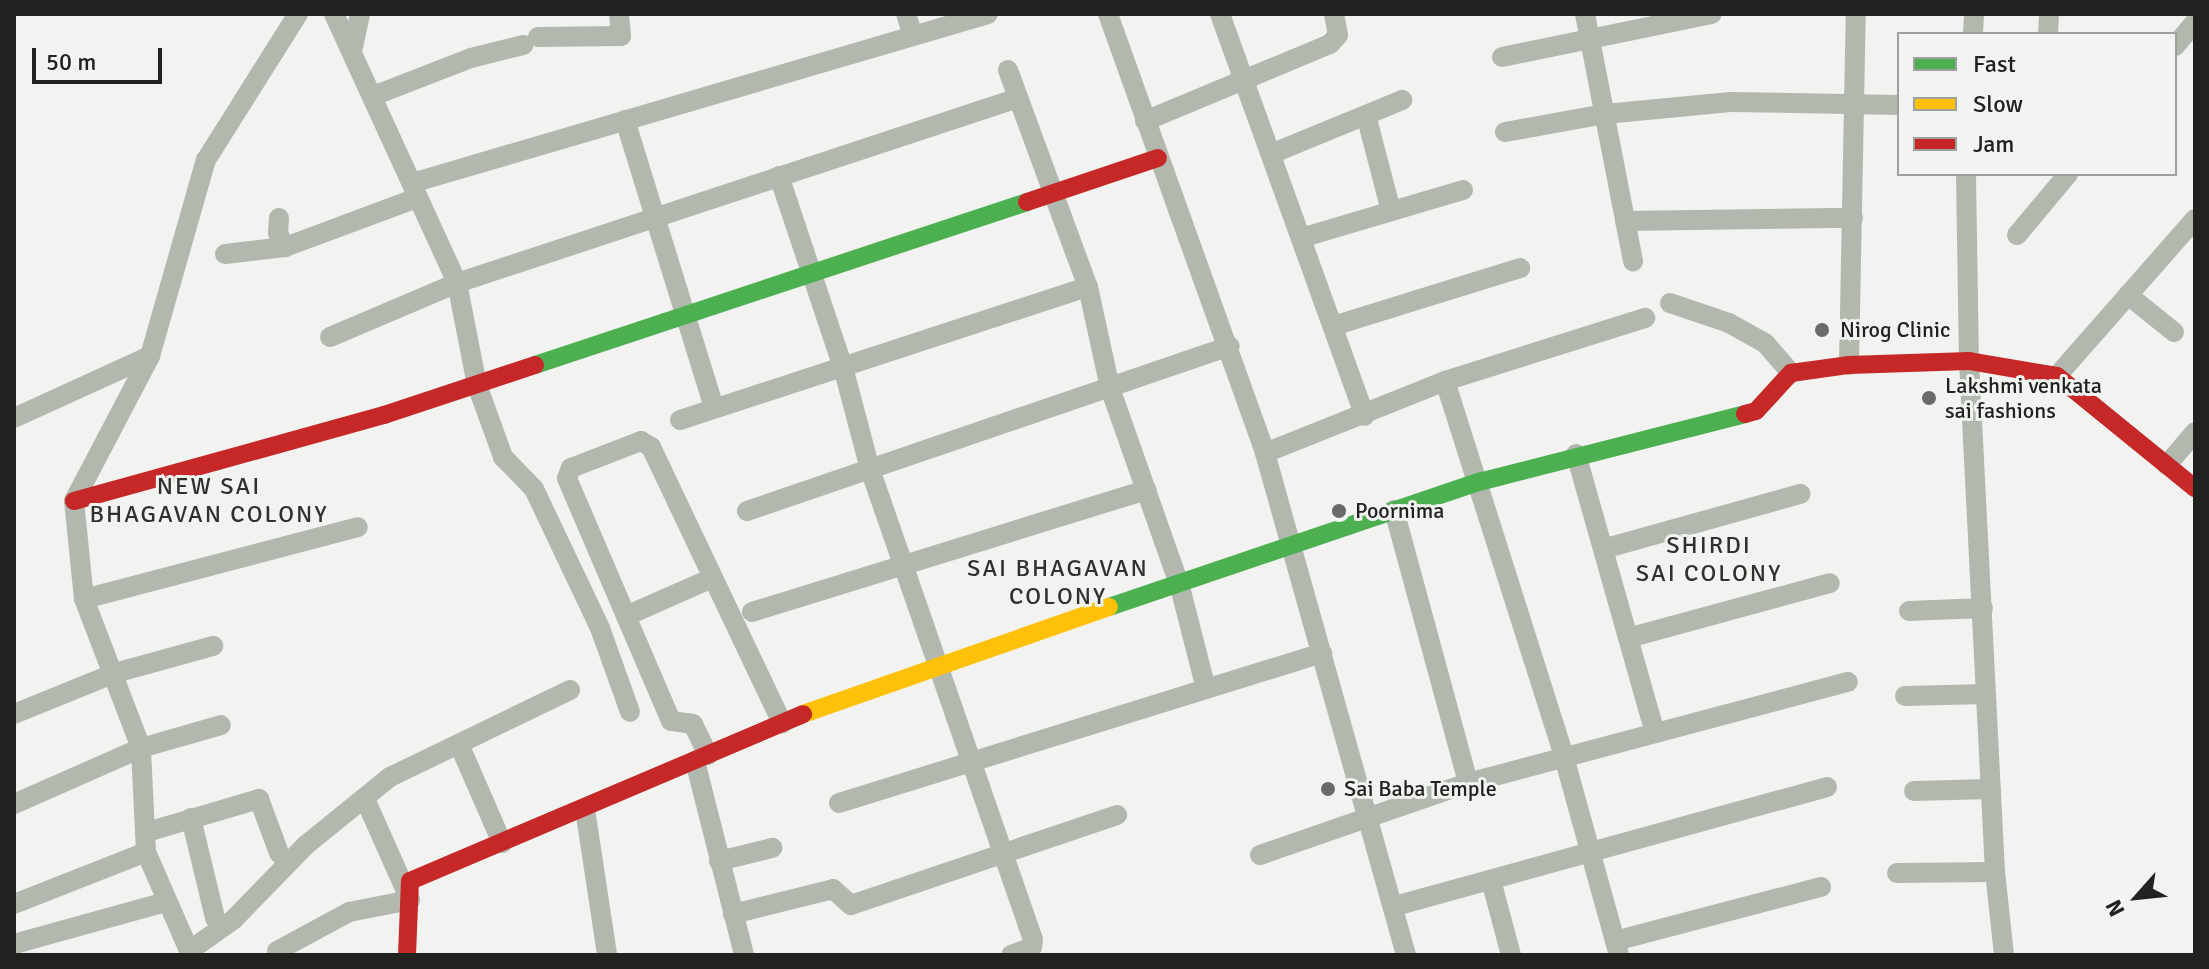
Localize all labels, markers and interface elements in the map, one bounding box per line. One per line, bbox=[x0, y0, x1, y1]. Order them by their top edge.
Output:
scale bar bbox=[36, 32, 166, 82]
legend bbox=[1897, 32, 2177, 176]
text: 50 m bbox=[46, 47, 96, 77]
text: Fast bbox=[1973, 49, 2016, 79]
text: Slow bbox=[1973, 89, 2023, 119]
text: Jam bbox=[1973, 129, 2014, 159]
place label: Nirog Clinic bbox=[1840, 317, 1950, 343]
marker: Nirog Clinic bbox=[1811, 319, 1833, 341]
place label: Lakshmi venkata sai fashions bbox=[1945, 372, 2102, 424]
marker: Lakshmi venkata sai fashions bbox=[1920, 389, 1938, 407]
district label: NEW SAI BHAGAVAN COLONY bbox=[90, 473, 328, 529]
place label: Poornima bbox=[1355, 498, 1445, 524]
marker: Poornima bbox=[1330, 502, 1348, 520]
district label: SHIRDI SAI COLONY bbox=[1636, 532, 1782, 588]
district label: SAI BHAGAVAN COLONY bbox=[967, 555, 1149, 611]
place label: Sai Baba Temple bbox=[1344, 776, 1497, 802]
marker: Sai Baba Temple bbox=[1319, 780, 1337, 798]
north arrow bbox=[2097, 857, 2177, 937]
text: N bbox=[2100, 895, 2131, 921]

